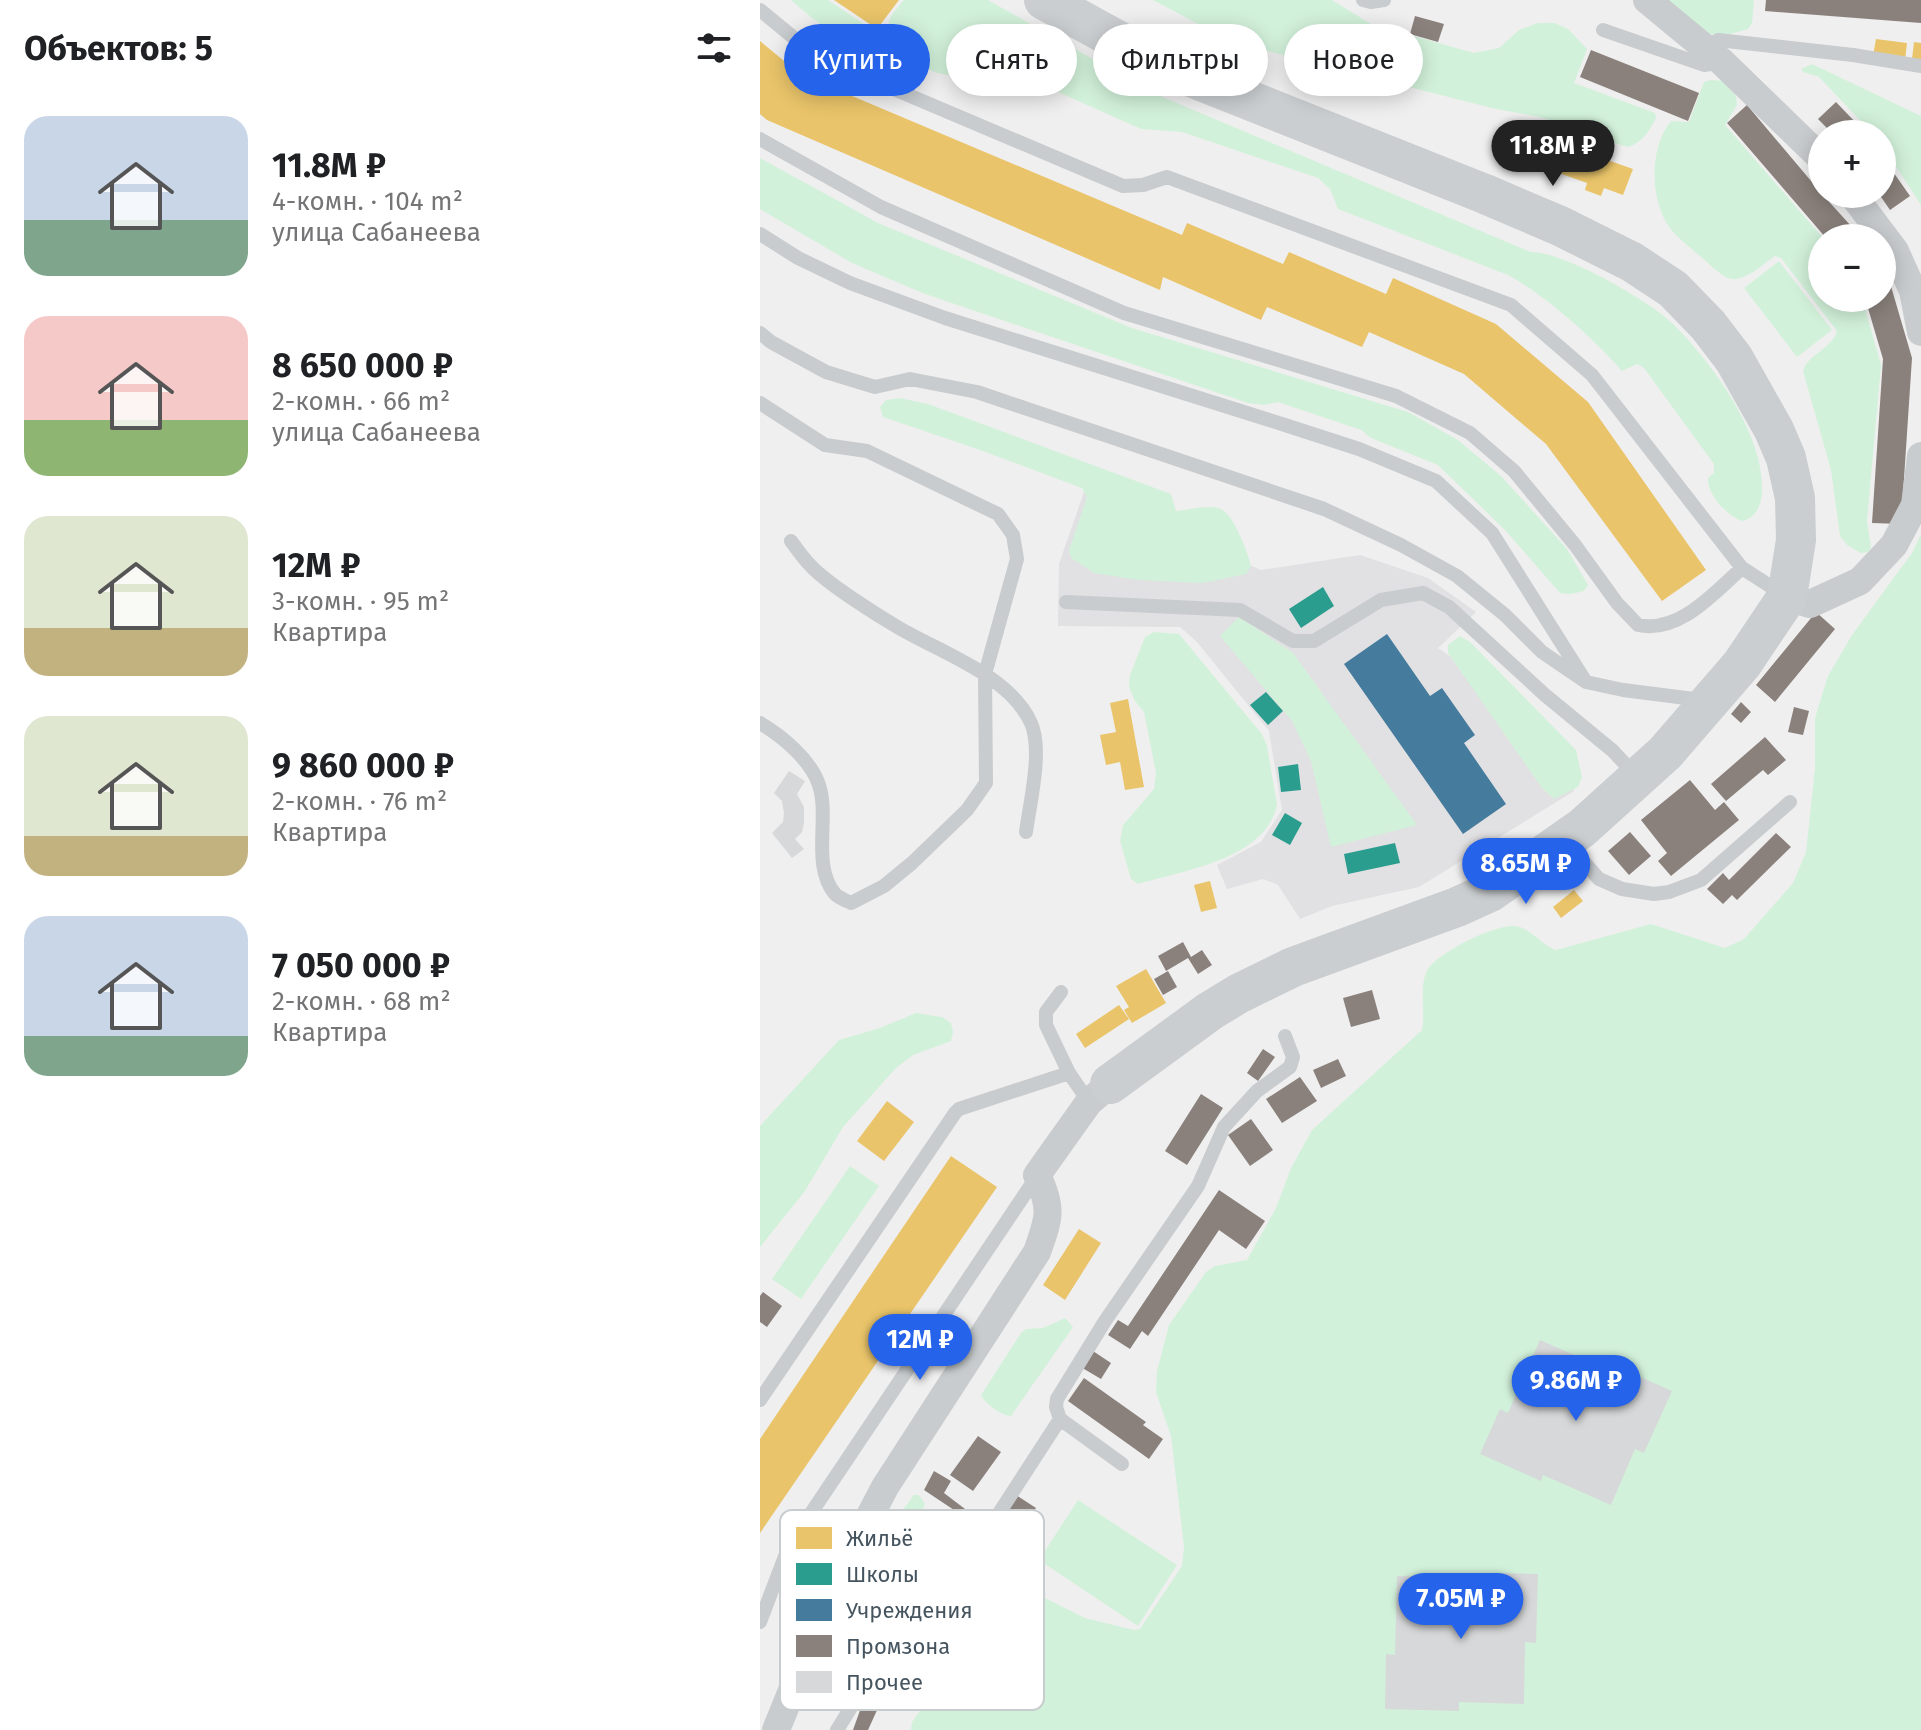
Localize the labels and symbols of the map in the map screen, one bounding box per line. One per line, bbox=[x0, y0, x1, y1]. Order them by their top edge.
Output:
pin: 11.8M ₽ bbox=[1479, 120, 1627, 188]
pin: 8.65M ₽ bbox=[1452, 838, 1600, 906]
pin: 12M ₽ bbox=[864, 1314, 976, 1382]
pin: 9.86M ₽ bbox=[1502, 1355, 1650, 1423]
legend bbox=[780, 1510, 1044, 1710]
text: Жильё bbox=[846, 1525, 913, 1552]
text: Школы bbox=[846, 1561, 919, 1588]
pin: 7.05M ₽ bbox=[1387, 1573, 1535, 1641]
text: Учреждения bbox=[846, 1597, 973, 1624]
text: Промзона bbox=[846, 1633, 950, 1660]
text: Прочее bbox=[846, 1669, 923, 1696]

